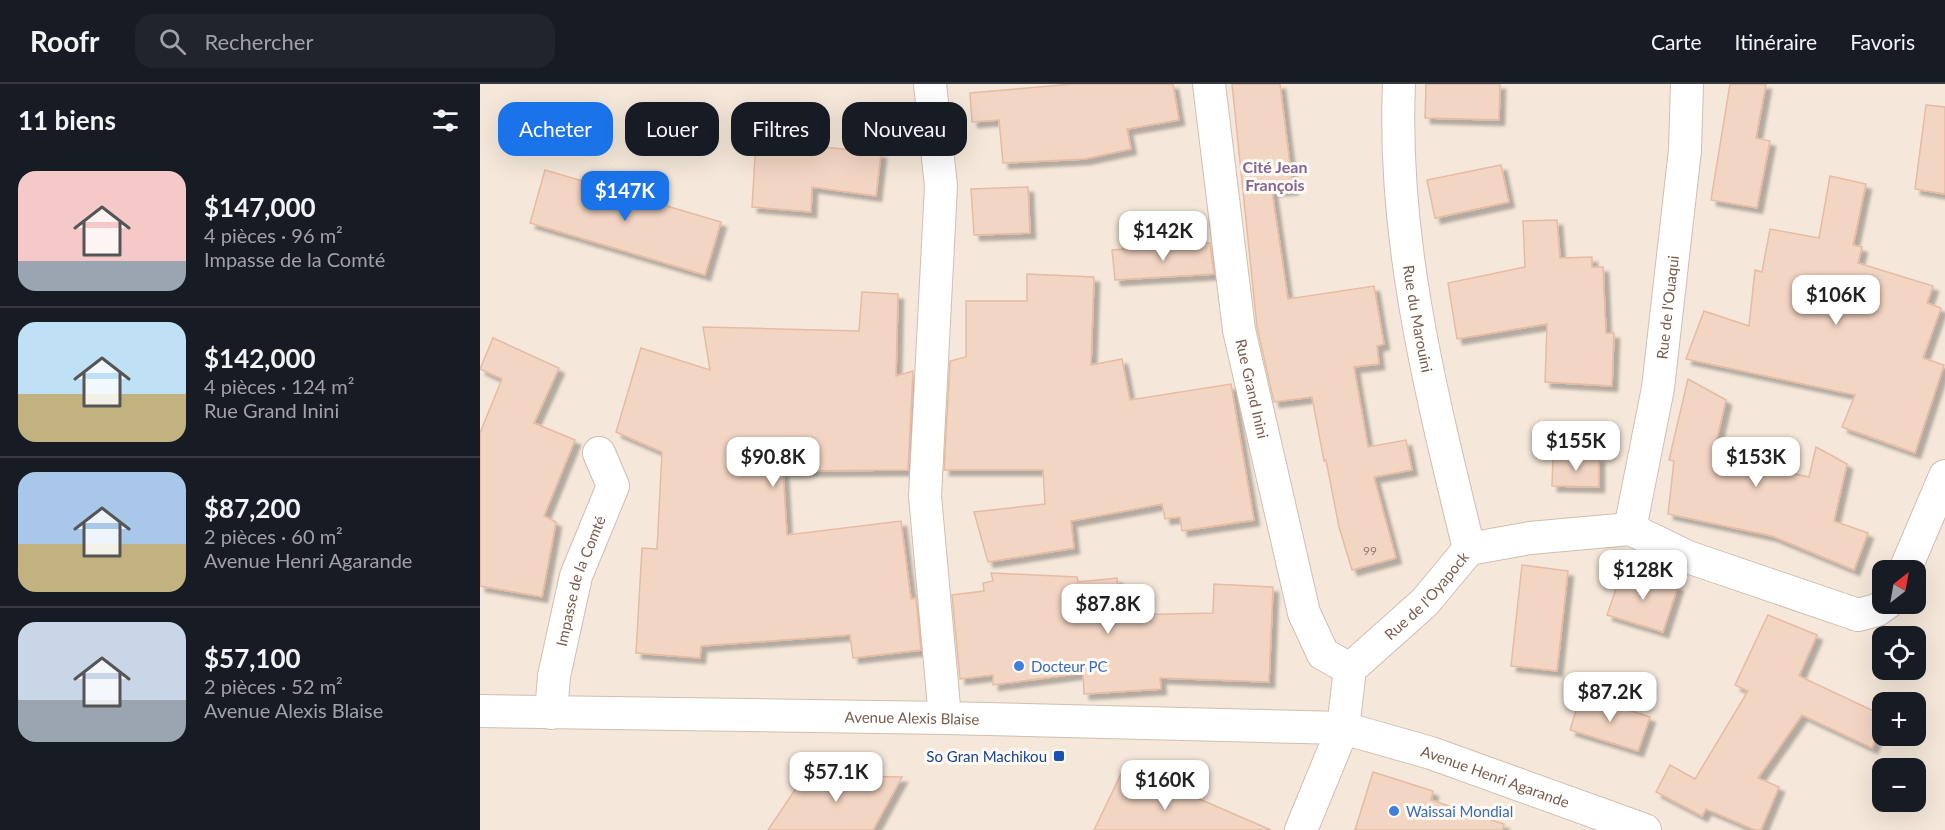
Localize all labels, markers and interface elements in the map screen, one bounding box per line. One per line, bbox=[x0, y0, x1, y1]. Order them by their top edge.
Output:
search box bbox=[135, 14, 555, 68]
text: Roofr bbox=[30, 24, 99, 58]
icon: search bbox=[156, 25, 189, 58]
text: Rechercher bbox=[204, 28, 313, 55]
text: Carte bbox=[1651, 29, 1702, 54]
text: Itinéraire bbox=[1735, 29, 1817, 54]
text: Favoris bbox=[1850, 29, 1915, 54]
chip: Acheter bbox=[498, 102, 613, 156]
chip: Louer bbox=[625, 102, 719, 156]
chip: Filtres bbox=[731, 102, 830, 156]
chip: Nouveau bbox=[842, 102, 967, 156]
text: 11 biens bbox=[18, 104, 116, 136]
icon: filters bbox=[429, 104, 462, 137]
district label: Cité Jean François bbox=[1243, 157, 1307, 194]
pin: $147K bbox=[583, 171, 667, 222]
text: $147K bbox=[595, 178, 655, 202]
text: $147,000 bbox=[204, 191, 316, 223]
icon: home bbox=[66, 195, 138, 267]
pin: $142K bbox=[1121, 211, 1205, 262]
text: $142K bbox=[1133, 218, 1193, 242]
text: 4 pièces · 96 m² bbox=[204, 223, 343, 247]
text: Impasse de la Comté bbox=[204, 247, 385, 271]
street label: Rue de l'Ouaqui bbox=[1652, 255, 1682, 360]
street label: Rue du Marouini bbox=[1400, 264, 1437, 374]
pin: $106K bbox=[1794, 275, 1878, 326]
text: $106K bbox=[1806, 282, 1866, 306]
street label: Rue Grand Inini bbox=[1232, 337, 1273, 440]
text: $142,000 bbox=[204, 342, 316, 374]
icon: home bbox=[66, 346, 138, 418]
text: 4 pièces · 124 m² bbox=[204, 374, 354, 398]
text: Rue Grand Inini bbox=[204, 398, 339, 422]
pin: $155K bbox=[1534, 421, 1618, 472]
text: $155K bbox=[1546, 428, 1606, 452]
pin: $90.8K bbox=[724, 437, 822, 488]
pin: $153K bbox=[1714, 437, 1798, 488]
text: $90.8K bbox=[741, 444, 805, 468]
text: $153K bbox=[1726, 444, 1786, 468]
text: $87,200 bbox=[204, 492, 301, 524]
icon: home bbox=[66, 496, 138, 568]
street label: Impasse de la Comté bbox=[552, 513, 609, 648]
text: 2 pièces · 60 m² bbox=[204, 524, 343, 548]
house number: 99 bbox=[1363, 543, 1377, 558]
street label: Rue de l'Oyapock bbox=[1380, 547, 1472, 643]
text: Avenue Henri Agarande bbox=[204, 548, 412, 572]
pin: $128K bbox=[1601, 550, 1685, 601]
text: $128K bbox=[1613, 557, 1673, 581]
north arrow bbox=[1872, 560, 1926, 614]
map controls bbox=[1872, 560, 1926, 812]
pin: $87.8K bbox=[1059, 584, 1157, 635]
text: $87.8K bbox=[1076, 591, 1140, 615]
button: locate bbox=[1872, 626, 1926, 680]
text: $57,100 bbox=[204, 642, 301, 674]
icon: home bbox=[66, 646, 138, 718]
place label: Docteur PC bbox=[1031, 657, 1108, 675]
marker: Docteur PC bbox=[1012, 659, 1026, 673]
pin: $87.2K bbox=[1561, 672, 1659, 723]
text: 2 pièces · 52 m² bbox=[204, 674, 343, 698]
text: $87.2K bbox=[1578, 679, 1642, 703]
button: + bbox=[1872, 692, 1926, 746]
text: Avenue Alexis Blaise bbox=[204, 698, 383, 722]
street label: Avenue Alexis Blaise bbox=[845, 707, 980, 728]
street label: Avenue Henri Agarande bbox=[1419, 742, 1572, 811]
place label: So Gran Machikou bbox=[926, 747, 1047, 765]
marker: So Gran Machikou bbox=[1052, 749, 1066, 763]
pin: $57.1K bbox=[787, 752, 885, 803]
button: − bbox=[1872, 758, 1926, 812]
text: $57.1K bbox=[804, 759, 868, 783]
pin: $160K bbox=[1123, 760, 1207, 811]
text: $160K bbox=[1135, 767, 1195, 791]
place label: Waissai Mondial bbox=[1406, 802, 1513, 820]
marker: Waissai Mondial bbox=[1387, 804, 1401, 818]

